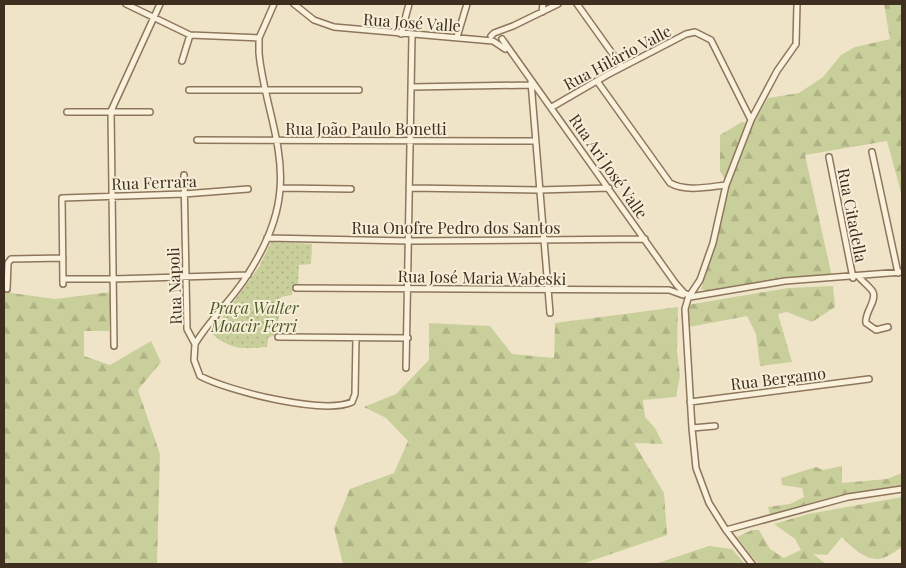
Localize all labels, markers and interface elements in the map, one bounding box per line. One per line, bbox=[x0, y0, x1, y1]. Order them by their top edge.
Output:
street label: Rua José Valle bbox=[362, 8, 462, 36]
street label: Rua Hilário Valle bbox=[560, 20, 674, 94]
street label: Rua Ari José Valle bbox=[565, 109, 653, 223]
street label: Rua João Paulo Bonetti bbox=[285, 118, 447, 139]
street label: Rua Citadella bbox=[834, 166, 872, 264]
street label: Rua Ferrara bbox=[111, 170, 197, 194]
street label: Rua Onofre Pedro dos Santos bbox=[352, 217, 560, 238]
street label: Rua Napoli bbox=[162, 247, 186, 325]
street label: Rua José Maria Wabeski bbox=[398, 265, 567, 289]
park label: Praça Walter Moacir Ferri bbox=[208, 297, 300, 336]
street label: Rua Bergamo bbox=[729, 362, 827, 394]

